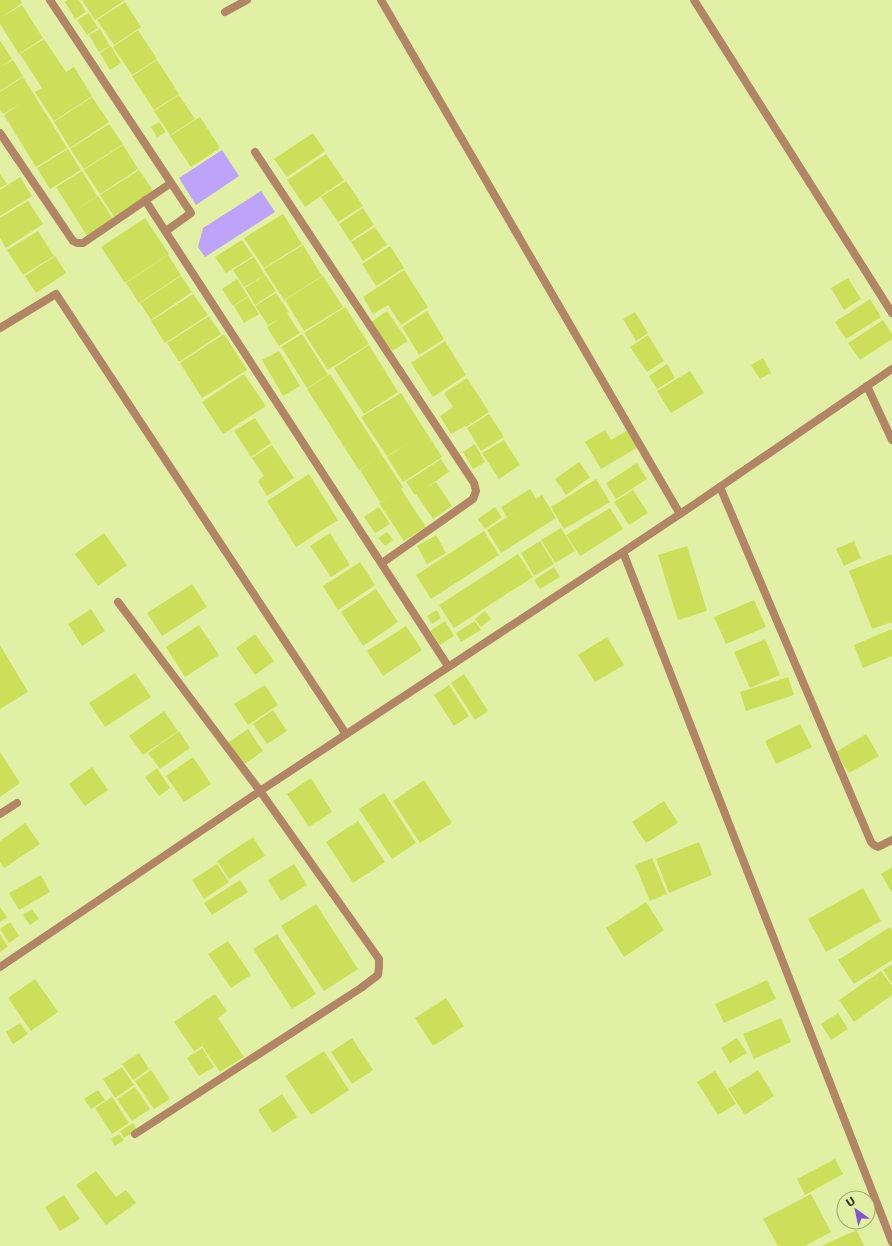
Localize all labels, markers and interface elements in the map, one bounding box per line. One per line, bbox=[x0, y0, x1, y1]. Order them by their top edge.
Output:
north arrow bbox=[836, 1190, 876, 1230]
text: U bbox=[844, 1194, 858, 1210]

